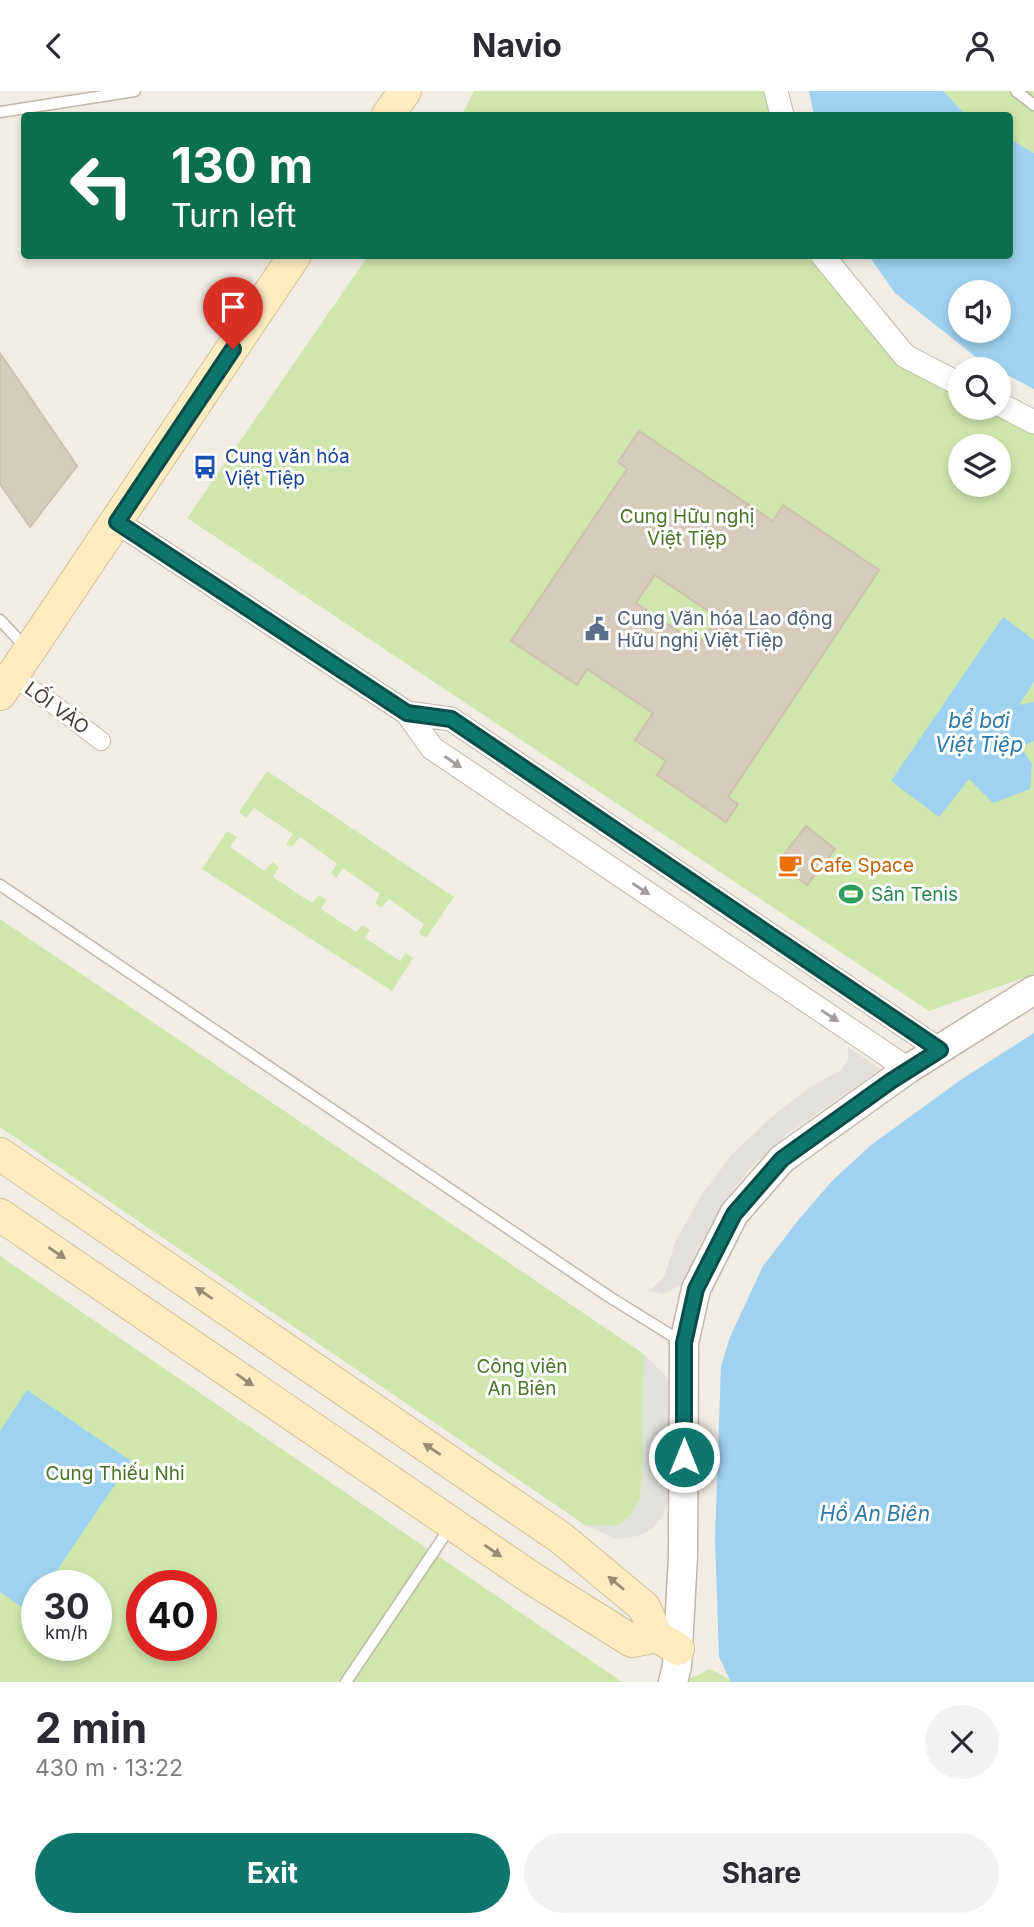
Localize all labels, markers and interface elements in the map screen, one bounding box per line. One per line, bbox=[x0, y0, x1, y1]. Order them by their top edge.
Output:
text: Navio bbox=[472, 26, 562, 65]
icon: back bbox=[35, 27, 73, 65]
icon: person bbox=[961, 27, 999, 65]
text: 130 m bbox=[171, 136, 313, 195]
icon: left bbox=[56, 140, 147, 231]
text: Turn left bbox=[171, 196, 296, 235]
pin bbox=[203, 277, 263, 349]
map controls bbox=[948, 280, 1011, 497]
button: sound bbox=[948, 280, 1011, 343]
icon: arrive bbox=[214, 288, 252, 326]
button: search bbox=[948, 357, 1011, 420]
button: layers bbox=[948, 434, 1011, 497]
place label: Cung văn hóa Việt Tiệp bbox=[225, 445, 350, 490]
bus stop icon: Cung văn hóa Việt Tiệp bbox=[191, 453, 219, 481]
park label: Cung Hữu nghị Việt Tiệp bbox=[620, 505, 754, 550]
place label: Cung Văn hóa Lao động Hữu nghị Việt Tiệp bbox=[617, 607, 833, 652]
public building icon: Cung Văn hóa Lao động Hữu nghị Việt Tiệp bbox=[583, 615, 611, 643]
street label: LỐI VÀO bbox=[20, 675, 95, 739]
water label: bể bơi Việt Tiệp bbox=[935, 708, 1023, 757]
one-way arrow bbox=[443, 755, 463, 768]
cafe icon: Cafe Space bbox=[776, 851, 804, 879]
place label: Cafe Space bbox=[810, 854, 914, 877]
sports icon: Sân Tenis bbox=[837, 880, 865, 908]
one-way arrow bbox=[632, 882, 651, 895]
place label: Sân Tenis bbox=[871, 883, 958, 906]
one-way arrow bbox=[820, 1010, 840, 1023]
one-way arrow bbox=[47, 1246, 66, 1259]
one-way arrow bbox=[195, 1286, 213, 1300]
park label: Công viên An Biên bbox=[476, 1355, 568, 1400]
one-way arrow bbox=[236, 1373, 254, 1387]
position arrow bbox=[647, 1420, 721, 1494]
one-way arrow bbox=[423, 1442, 441, 1456]
park label: Cung Thiếu Nhi bbox=[45, 1462, 185, 1485]
water label: Hồ An Biên bbox=[820, 1501, 930, 1526]
one-way arrow bbox=[484, 1544, 502, 1558]
speed limit sign: 40 bbox=[126, 1570, 217, 1661]
one-way arrow bbox=[607, 1576, 624, 1591]
text: 30 bbox=[43, 1585, 90, 1627]
text: km/h bbox=[45, 1622, 88, 1643]
text: 2 min bbox=[35, 1702, 147, 1753]
button: close bbox=[925, 1705, 999, 1779]
text: 430 m · 13:22 bbox=[35, 1754, 183, 1782]
button: Exit bbox=[35, 1833, 510, 1913]
button: Share bbox=[524, 1833, 999, 1913]

